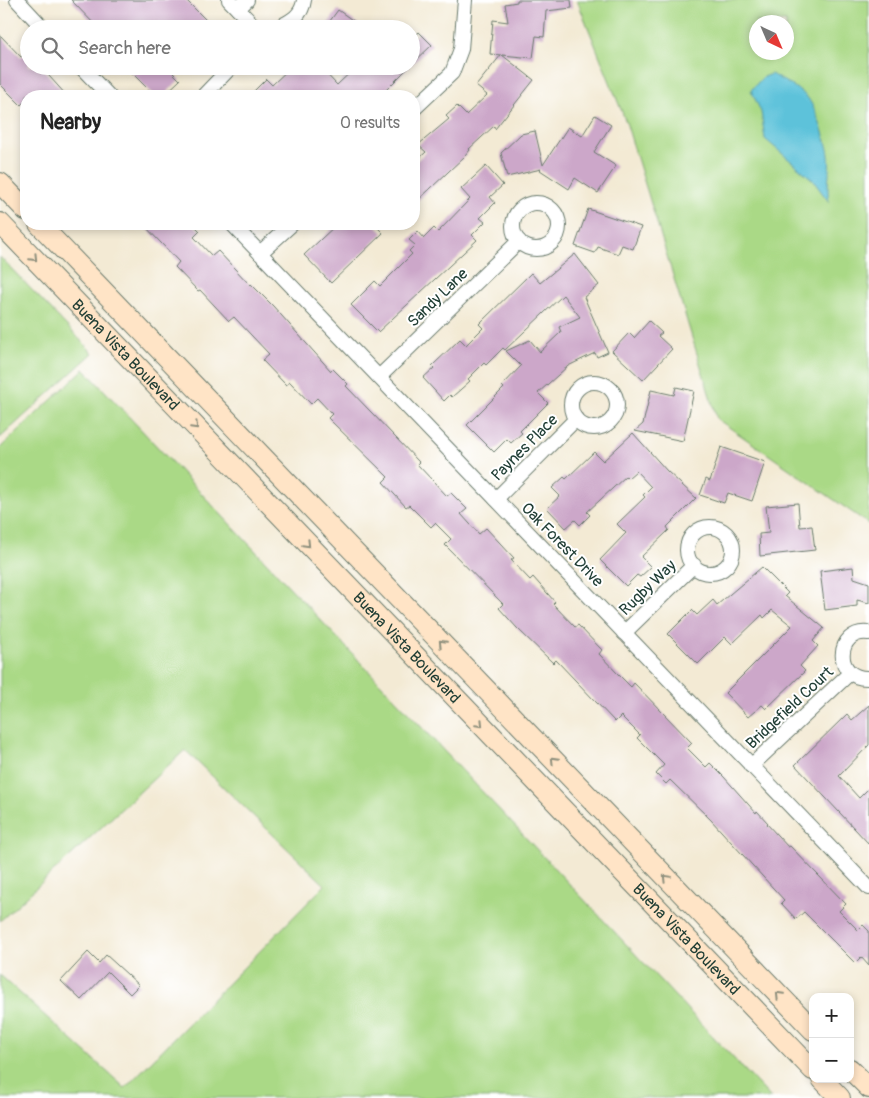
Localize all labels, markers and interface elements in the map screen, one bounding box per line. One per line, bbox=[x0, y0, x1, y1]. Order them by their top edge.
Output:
north arrow bbox=[749, 15, 794, 60]
search box bbox=[20, 20, 420, 75]
icon: search bbox=[38, 34, 66, 62]
text: Search here bbox=[78, 36, 171, 60]
text: Nearby bbox=[40, 109, 101, 136]
text: 0 results bbox=[340, 113, 400, 133]
one-way arrow bbox=[28, 253, 37, 262]
street label: Sandy Lane bbox=[403, 264, 472, 331]
street label: Buena Vista Boulevard bbox=[67, 295, 183, 415]
street label: Paynes Place bbox=[487, 410, 562, 485]
one-way arrow bbox=[189, 421, 198, 430]
street label: Oak Forest Drive bbox=[517, 498, 608, 591]
one-way arrow bbox=[301, 538, 310, 547]
street label: Rugby Way bbox=[615, 556, 680, 620]
street label: Buena Vista Boulevard bbox=[348, 588, 465, 708]
one-way arrow bbox=[438, 640, 447, 649]
street label: Bridgefield Court bbox=[742, 662, 838, 753]
one-way arrow bbox=[474, 719, 483, 728]
one-way arrow bbox=[551, 757, 560, 766]
one-way arrow bbox=[663, 874, 672, 883]
street label: Buena Vista Boulevard bbox=[628, 879, 744, 999]
one-way arrow bbox=[776, 992, 785, 1001]
map controls bbox=[809, 993, 854, 1083]
button: + bbox=[809, 993, 854, 1038]
button: − bbox=[809, 1038, 854, 1083]

